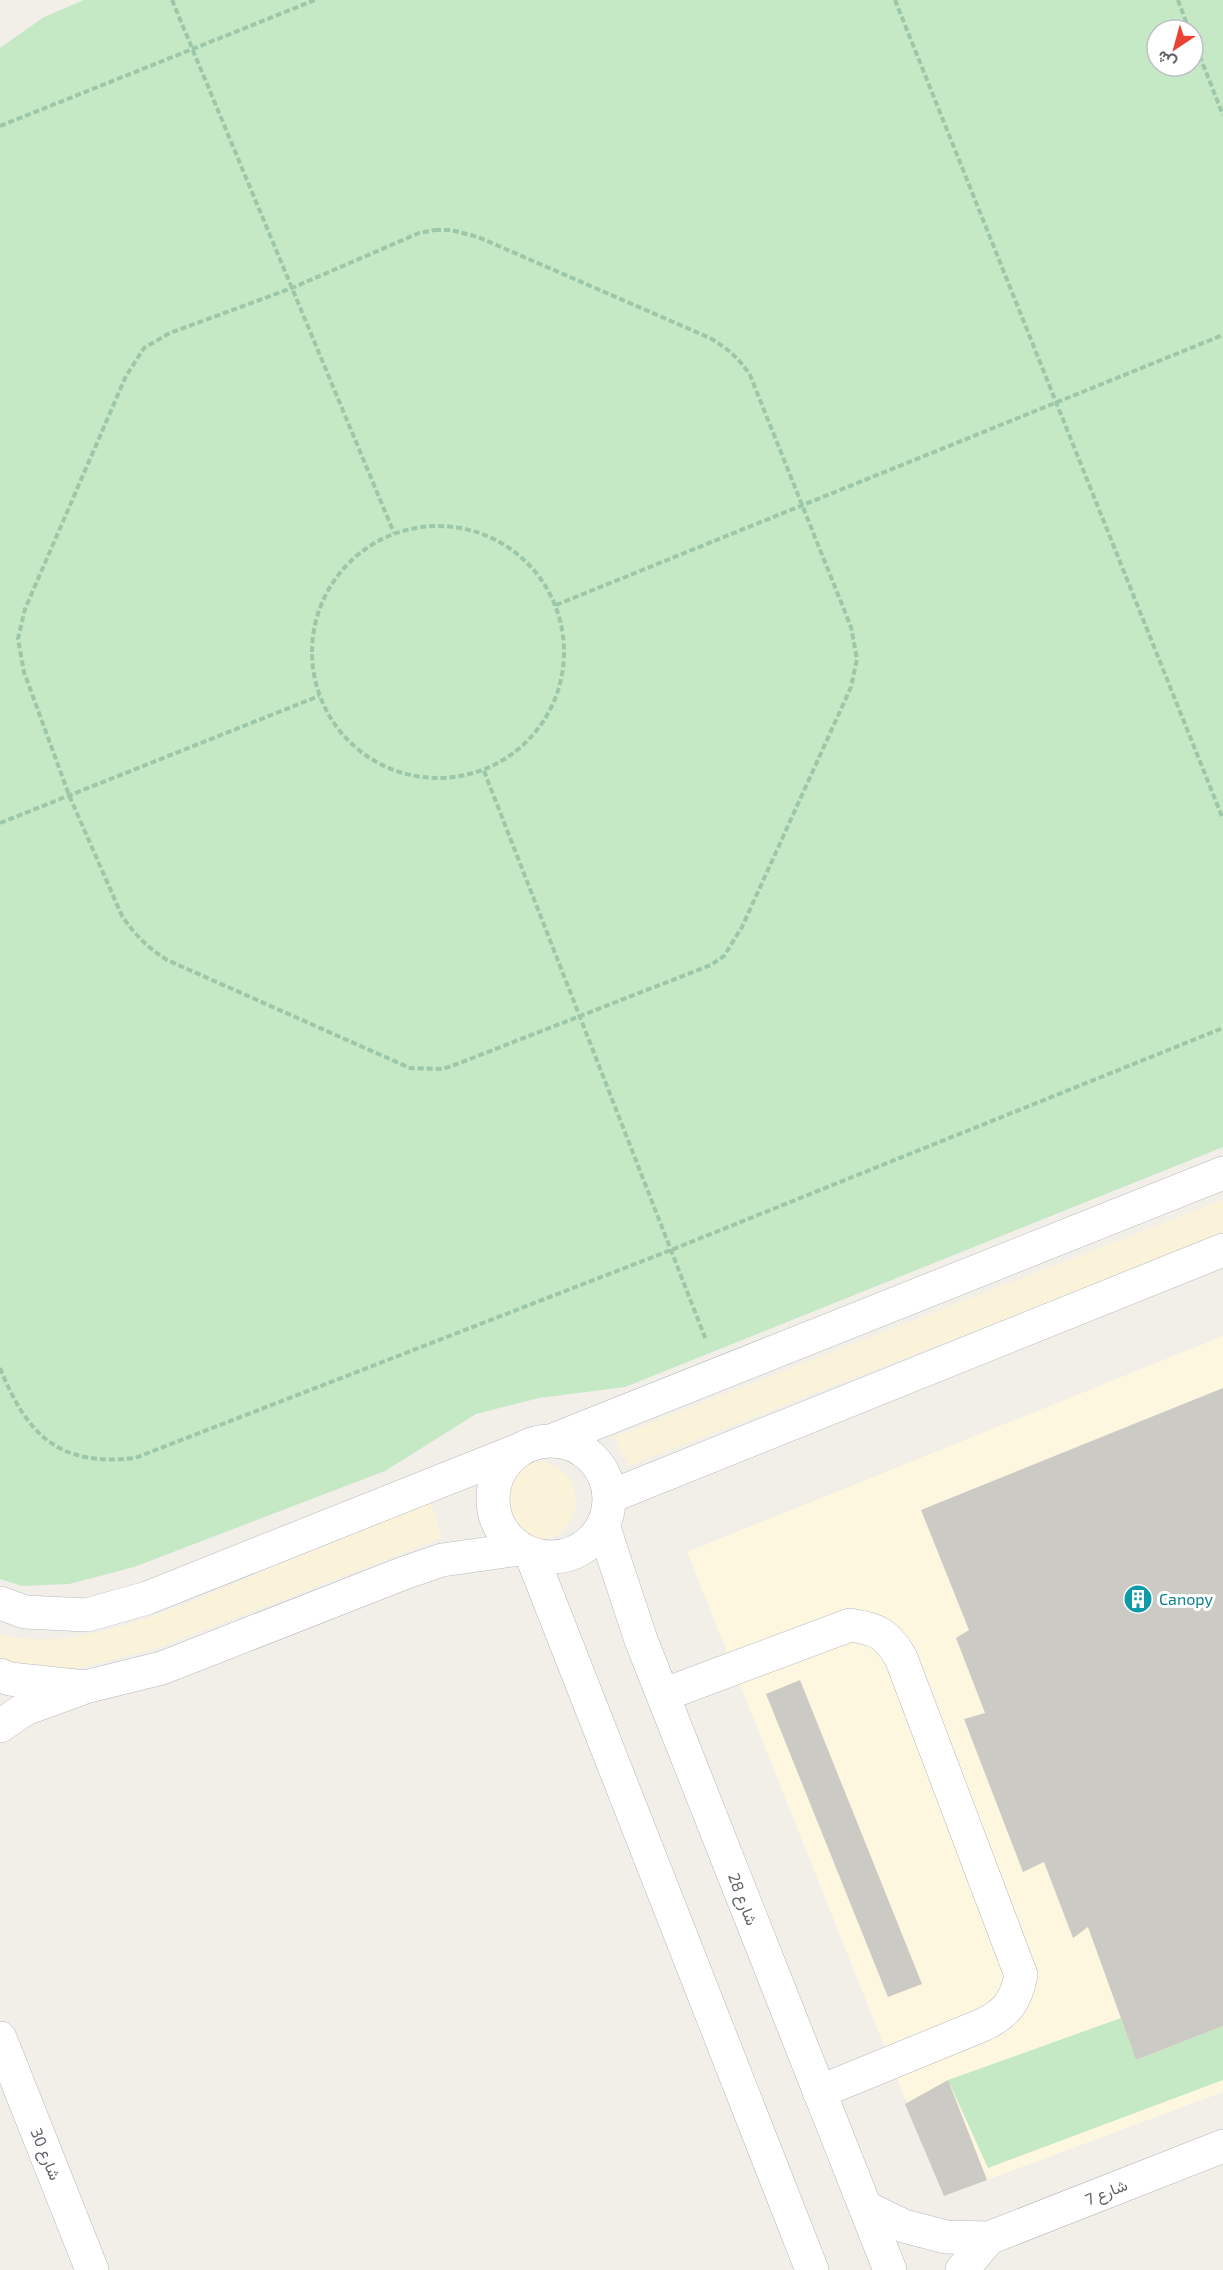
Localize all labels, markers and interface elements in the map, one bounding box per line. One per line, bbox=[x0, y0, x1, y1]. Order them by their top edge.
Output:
north arrow bbox=[1145, 18, 1205, 78]
text: ش bbox=[1153, 46, 1180, 74]
building icon: Canopy bbox=[1122, 1583, 1154, 1615]
place label: Canopy bbox=[1159, 1589, 1213, 1608]
street label: شارع 28 bbox=[722, 1870, 762, 1929]
street label: شارع 30 bbox=[25, 2125, 65, 2184]
street label: شارع 7 bbox=[1082, 2174, 1131, 2211]

